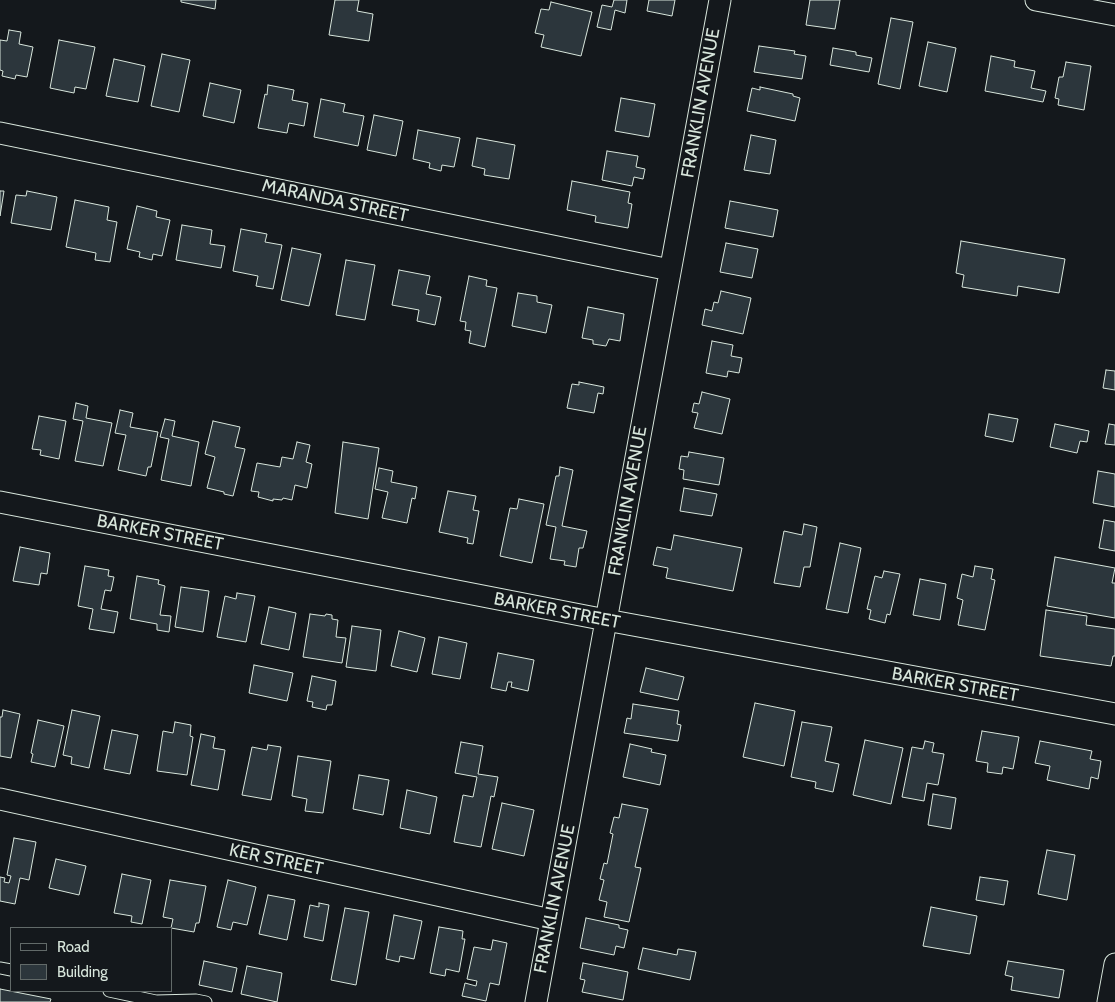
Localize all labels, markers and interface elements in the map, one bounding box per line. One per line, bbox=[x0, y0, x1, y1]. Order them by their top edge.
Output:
street label: FRANKLIN AVENUE bbox=[677, 27, 725, 179]
street label: MARANDA STREET bbox=[260, 175, 410, 227]
street label: FRANKLIN AVENUE bbox=[604, 425, 652, 577]
street label: BARKER STREET bbox=[95, 510, 225, 556]
street label: BARKER STREET bbox=[492, 588, 622, 634]
street label: BARKER STREET bbox=[890, 663, 1020, 707]
street label: FRANKLIN AVENUE bbox=[530, 823, 580, 975]
street label: KER STREET bbox=[227, 840, 325, 880]
legend bbox=[10, 927, 172, 992]
text: Road bbox=[57, 938, 90, 956]
text: Building bbox=[57, 963, 108, 981]

